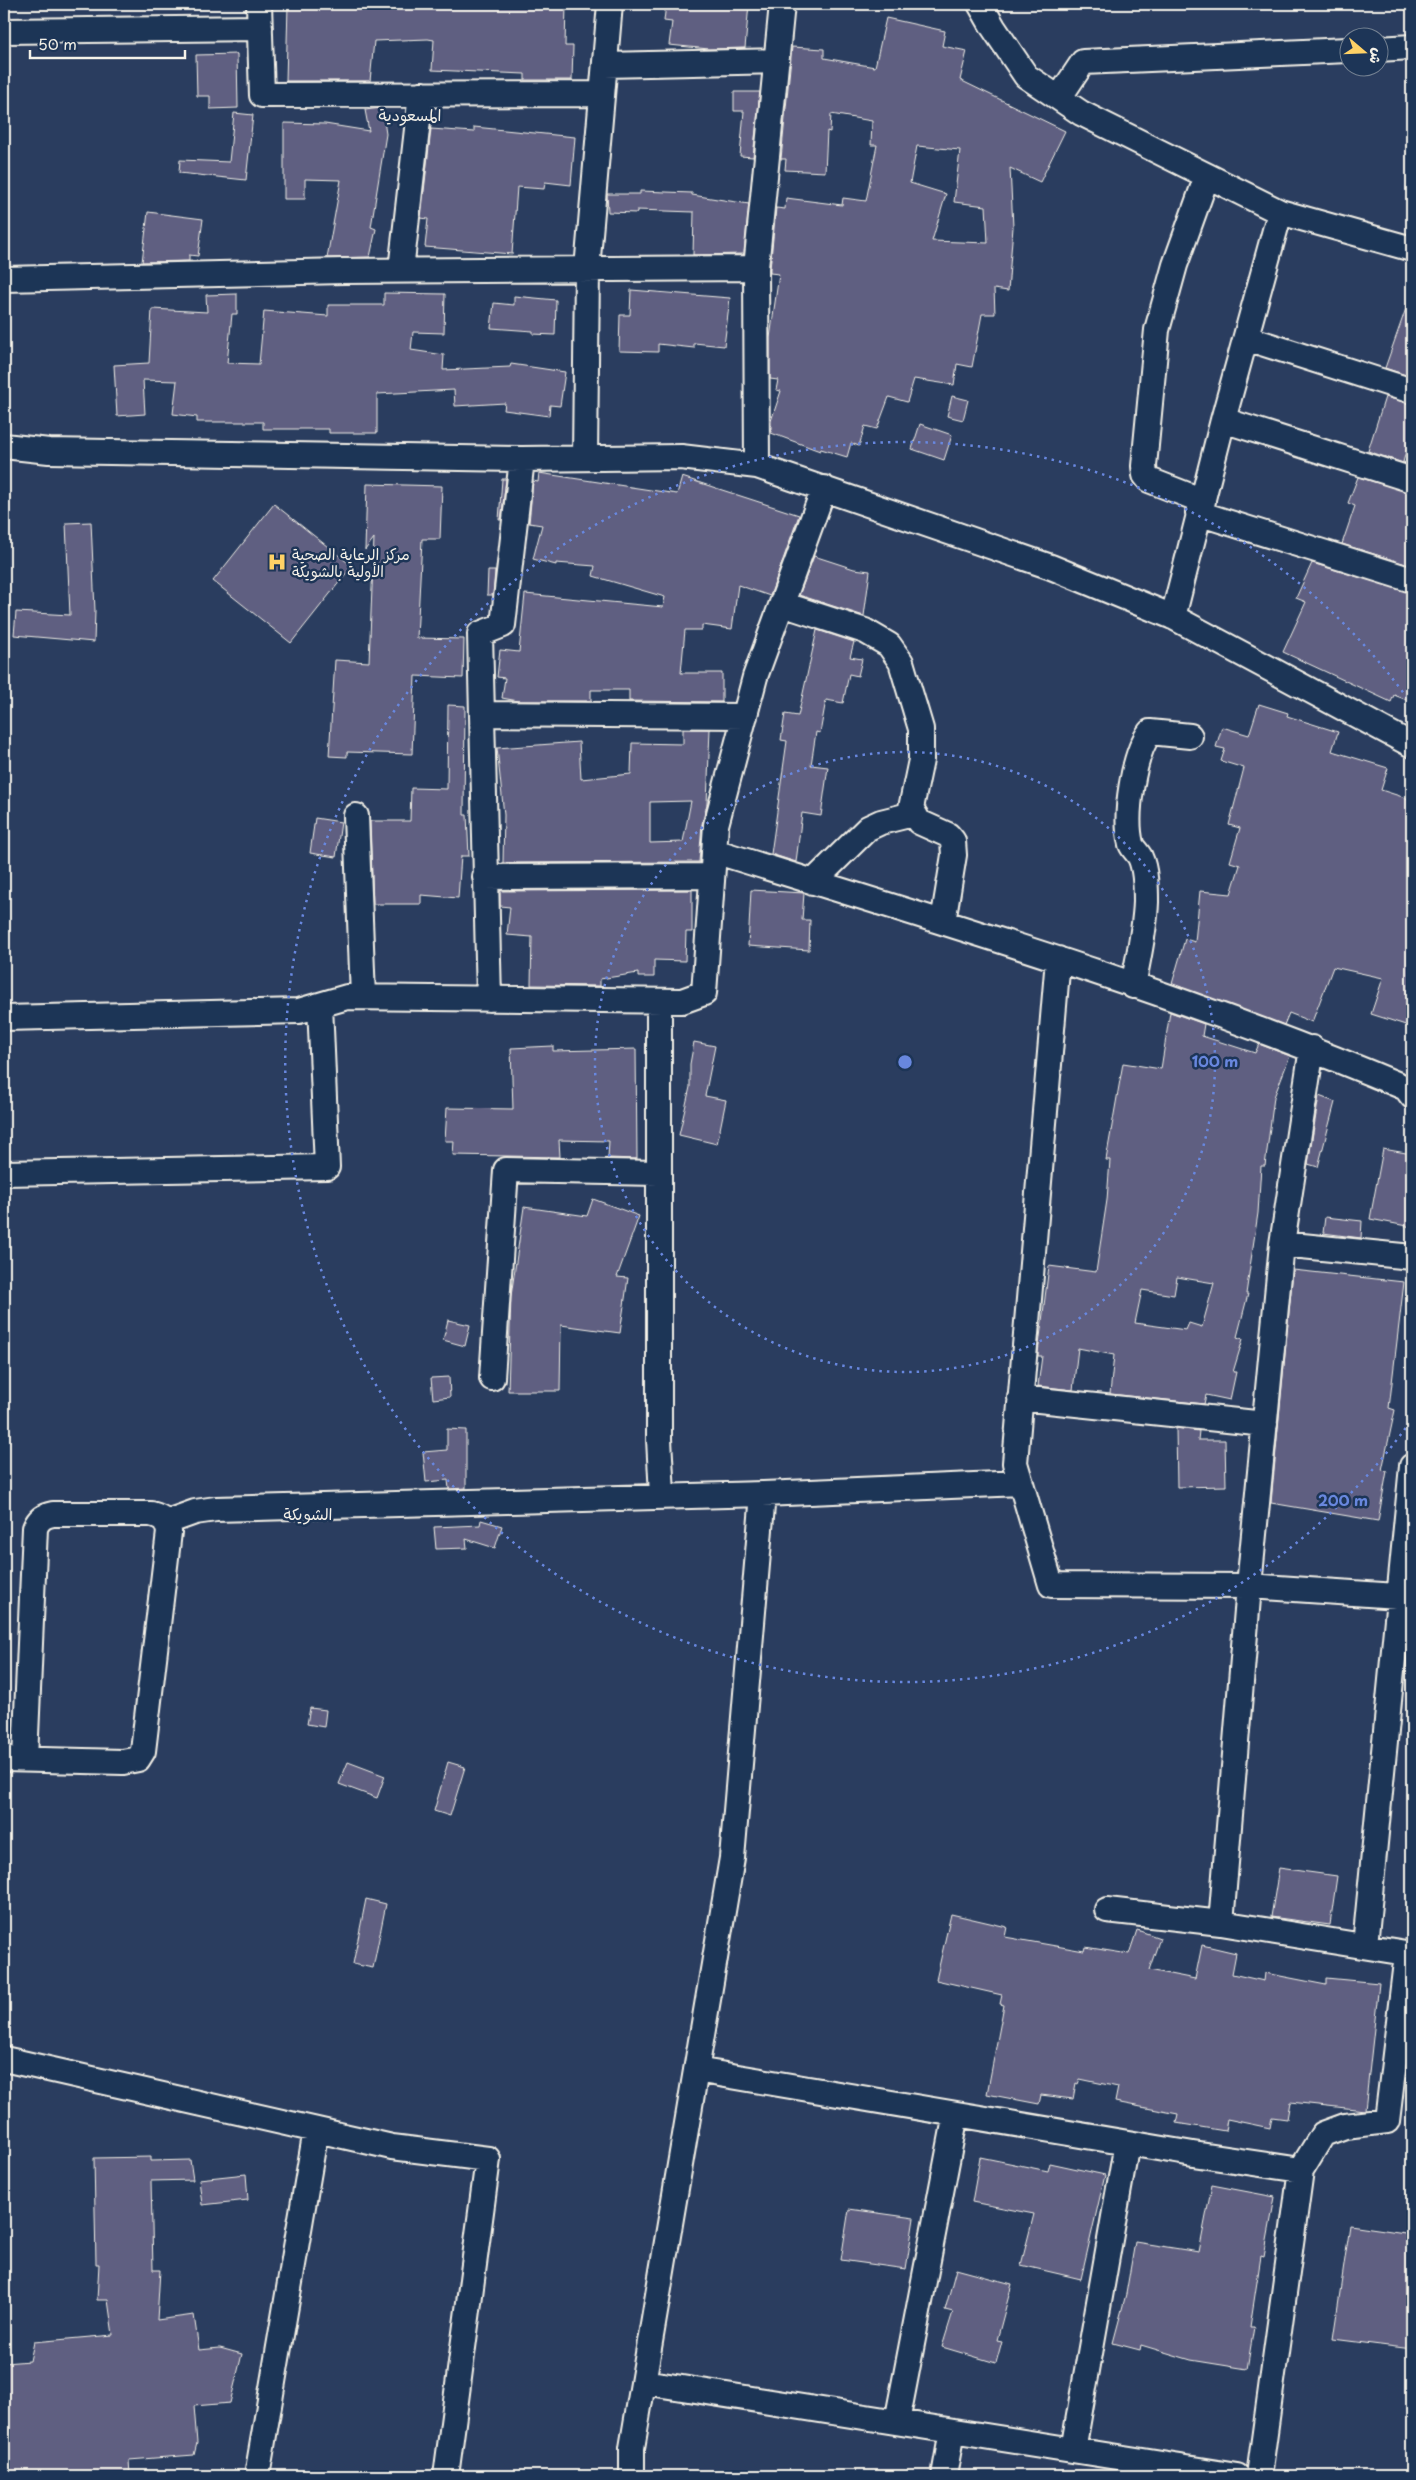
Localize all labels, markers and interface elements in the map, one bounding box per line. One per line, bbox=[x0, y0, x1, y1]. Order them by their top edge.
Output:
scale bar bbox=[30, 28, 185, 60]
north arrow bbox=[1338, 28, 1388, 78]
text: 50 m bbox=[38, 32, 77, 55]
text: ش bbox=[1364, 46, 1389, 67]
district label: المسعودية bbox=[379, 102, 441, 126]
place label: مركز الرعاية الصحية الأولية بالشويكة bbox=[292, 542, 410, 582]
hospital icon: مركز الرعاية الصحية الأولية بالشويكة bbox=[266, 551, 288, 573]
text: 100 m bbox=[1192, 1049, 1238, 1072]
centre of rings bbox=[896, 1053, 914, 1071]
text: 200 m bbox=[1318, 1488, 1368, 1511]
district label: الشويكة bbox=[283, 1501, 333, 1525]

